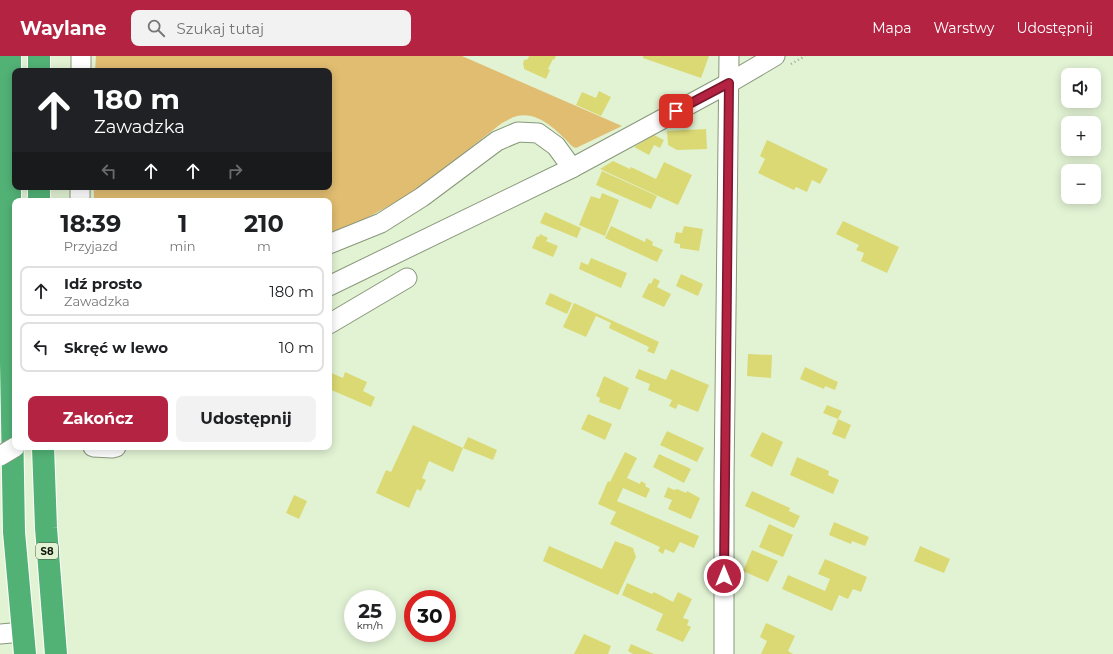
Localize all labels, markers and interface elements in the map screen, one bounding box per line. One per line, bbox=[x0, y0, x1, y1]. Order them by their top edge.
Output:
search box bbox=[131, 10, 411, 46]
text: Waylane bbox=[20, 17, 107, 40]
icon: search bbox=[145, 17, 167, 39]
text: Szukaj tutaj bbox=[177, 19, 264, 38]
text: Mapa bbox=[872, 19, 912, 37]
text: Warstwy bbox=[934, 19, 994, 37]
text: Udostępnij bbox=[1016, 19, 1093, 37]
map controls bbox=[1061, 68, 1101, 204]
button: sound bbox=[1061, 68, 1101, 108]
text: 180 m bbox=[94, 82, 180, 116]
icon: ahead bbox=[28, 84, 80, 136]
pin bbox=[659, 94, 693, 128]
icon: arrive bbox=[665, 100, 687, 122]
text: Zawadzka bbox=[94, 116, 185, 138]
button: + bbox=[1061, 116, 1101, 156]
icon: left bbox=[98, 160, 120, 182]
icon: ahead bbox=[140, 160, 162, 182]
icon: ahead bbox=[182, 160, 204, 182]
icon: right bbox=[224, 160, 246, 182]
button: − bbox=[1061, 164, 1101, 204]
text: 18:39 bbox=[60, 209, 121, 238]
text: 1 bbox=[178, 209, 187, 238]
text: 210 bbox=[244, 209, 284, 238]
text: Przyjazd bbox=[64, 238, 118, 254]
text: min bbox=[170, 238, 196, 254]
text: m bbox=[257, 238, 271, 254]
text: Idź prosto bbox=[64, 274, 142, 293]
icon: ahead bbox=[30, 280, 52, 302]
text: 180 m bbox=[269, 282, 314, 301]
text: Zawadzka bbox=[64, 293, 130, 309]
icon: left bbox=[30, 336, 52, 358]
text: Skręć w lewo bbox=[64, 338, 168, 357]
text: 10 m bbox=[279, 338, 314, 357]
button: Zakończ bbox=[28, 396, 168, 442]
button: Udostępnij bbox=[176, 396, 316, 442]
road number: S8 bbox=[36, 543, 58, 559]
position arrow bbox=[703, 555, 745, 597]
speed limit sign: 30 bbox=[404, 590, 456, 642]
text: 25 bbox=[358, 599, 382, 623]
text: km/h bbox=[357, 619, 383, 632]

